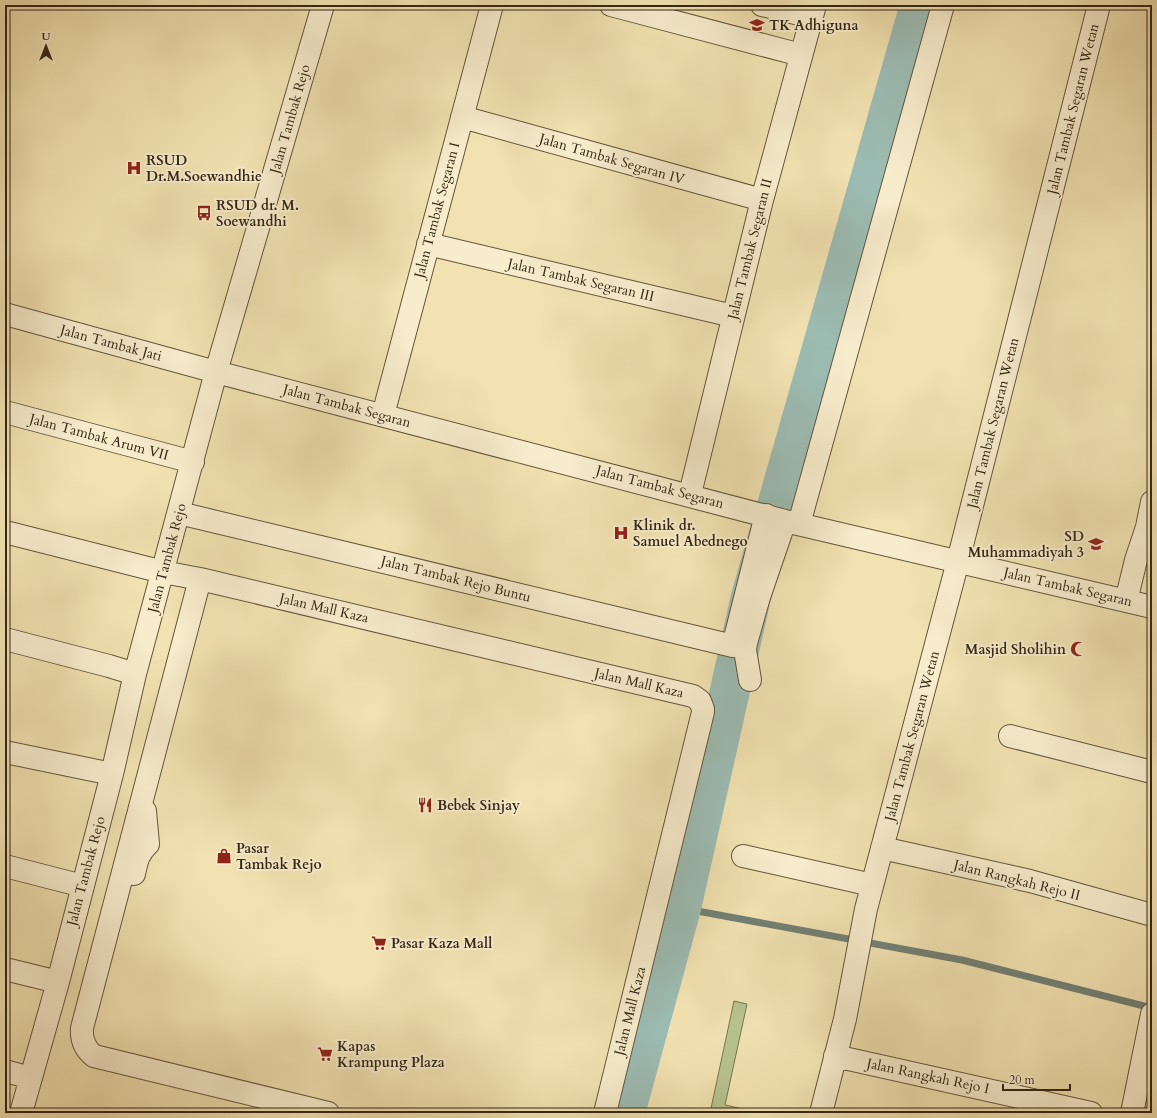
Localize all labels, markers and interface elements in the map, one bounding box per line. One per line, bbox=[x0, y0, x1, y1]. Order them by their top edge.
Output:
school or university icon: TK Adhiguna bbox=[748, 16, 766, 34]
place label: TK Adhiguna bbox=[769, 16, 859, 35]
street label: Jalan Tambak Segaran Wetan bbox=[1042, 22, 1103, 198]
north arrow bbox=[26, 26, 66, 66]
text: U bbox=[42, 29, 51, 44]
street label: Jalan Tambak Rejo bbox=[265, 62, 315, 178]
street label: Jalan Tambak Segaran IV bbox=[535, 129, 688, 189]
street label: Jalan Tambak Segaran I bbox=[409, 140, 464, 282]
place label: RSUD Dr.M.Soewandhie bbox=[146, 151, 262, 186]
hospital icon: RSUD Dr.M.Soewandhie bbox=[125, 159, 143, 177]
street label: Jalan Tambak Segaran II bbox=[723, 176, 777, 323]
place label: RSUD dr. M. Soewandhi bbox=[216, 196, 299, 231]
bus stop icon: RSUD dr. M. Soewandhi bbox=[195, 204, 213, 222]
street label: Jalan Tambak Segaran III bbox=[504, 253, 656, 306]
street label: Jalan Tambak Jati bbox=[56, 320, 164, 366]
street label: Jalan Tambak Segaran Wetan bbox=[962, 336, 1023, 512]
street label: Jalan Tambak Segaran bbox=[279, 379, 413, 432]
street label: Jalan Tambak Arum VII bbox=[25, 409, 171, 465]
street label: Jalan Tambak Segaran bbox=[592, 460, 726, 513]
street label: Jalan Tambak Rejo bbox=[143, 501, 191, 617]
place label: Klinik dr. Samuel Abednego bbox=[633, 516, 748, 551]
hospital icon: Klinik dr. Samuel Abednego bbox=[612, 524, 630, 542]
place label: SD Muhammadiyah 3 bbox=[968, 527, 1084, 562]
school or university icon: SD Muhammadiyah 3 bbox=[1087, 535, 1105, 553]
street label: Jalan Tambak Rejo Buntu bbox=[377, 551, 533, 607]
street label: Jalan Tambak Segaran bbox=[1000, 563, 1134, 611]
street label: Jalan Mall Kaza bbox=[276, 588, 370, 627]
place label: Masjid Sholihin bbox=[965, 640, 1066, 659]
mosque icon: Masjid Sholihin bbox=[1069, 640, 1087, 658]
street label: Jalan Tambak Segaran Wetan bbox=[880, 649, 944, 825]
street label: Jalan Mall Kaza bbox=[591, 663, 685, 702]
restaurant icon: Bebek Sinjay bbox=[416, 796, 434, 814]
place label: Bebek Sinjay bbox=[437, 796, 520, 815]
street label: Jalan Tambak Rejo bbox=[62, 814, 110, 930]
place label: Pasar Tambak Rejo bbox=[236, 839, 322, 874]
shop icon: Pasar Tambak Rejo bbox=[215, 847, 233, 865]
street label: Jalan Rangkah Rejo II bbox=[950, 855, 1082, 905]
supermarket icon: Pasar Kaza Mall bbox=[370, 934, 388, 952]
place label: Pasar Kaza Mall bbox=[391, 934, 492, 953]
street label: Jalan Mall Kaza bbox=[609, 965, 650, 1059]
place label: Kapas Krampung Plaza bbox=[337, 1037, 445, 1072]
supermarket icon: Kapas Krampung Plaza bbox=[316, 1045, 334, 1063]
street label: Jalan Rangkah Rejo I bbox=[863, 1053, 991, 1098]
scale bar bbox=[1003, 1066, 1070, 1092]
text: 20 m bbox=[1009, 1072, 1036, 1088]

